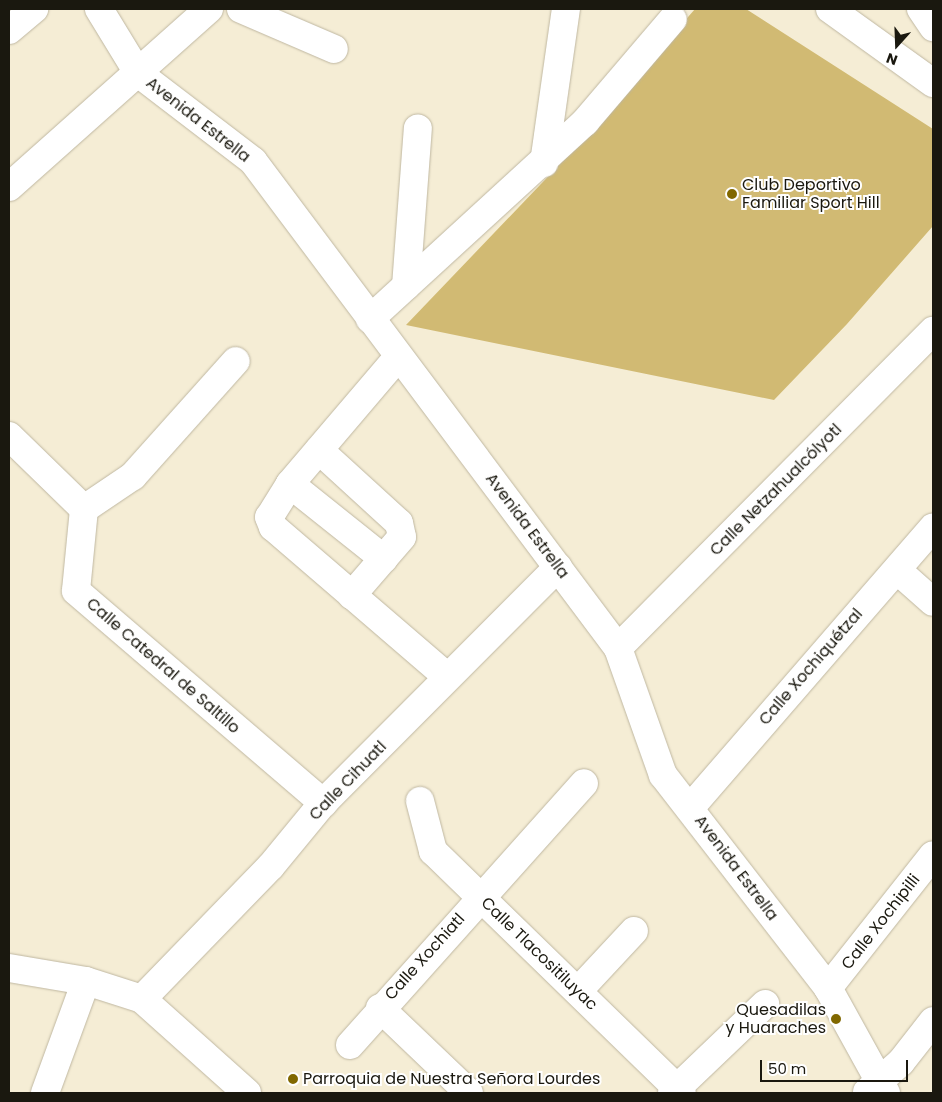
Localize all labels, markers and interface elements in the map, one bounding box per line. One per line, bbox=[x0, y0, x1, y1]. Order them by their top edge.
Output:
north arrow bbox=[872, 20, 922, 70]
text: N bbox=[884, 48, 900, 70]
street label: Avenida Estrella bbox=[142, 73, 254, 167]
place label: Club Deportivo Familiar Sport Hill bbox=[742, 175, 880, 213]
marker: Club Deportivo Familiar Sport Hill bbox=[726, 188, 738, 200]
street label: Calle Netzahualcólyotl bbox=[706, 420, 846, 560]
street label: Avenida Estrella bbox=[481, 470, 573, 582]
street label: Calle Catedral de Saltillo bbox=[82, 594, 244, 738]
street label: Calle Xochiquétzal bbox=[755, 605, 867, 729]
street label: Calle Cihuatl bbox=[305, 737, 391, 825]
street label: Avenida Estrella bbox=[690, 812, 782, 924]
street label: Calle Xochipilli bbox=[838, 870, 924, 974]
street label: Calle Tlacositiluyac bbox=[477, 893, 601, 1015]
street label: Calle Xochiatl bbox=[381, 910, 469, 1004]
place label: Quesadilas y Huaraches bbox=[726, 1000, 826, 1038]
marker: Quesadilas y Huaraches bbox=[830, 1013, 842, 1025]
scale bar bbox=[762, 1050, 910, 1082]
text: 50 m bbox=[768, 1058, 806, 1079]
place label: Parroquia de Nuestra Señora Lourdes bbox=[303, 1069, 600, 1089]
marker: Parroquia de Nuestra Señora Lourdes bbox=[287, 1073, 299, 1085]

